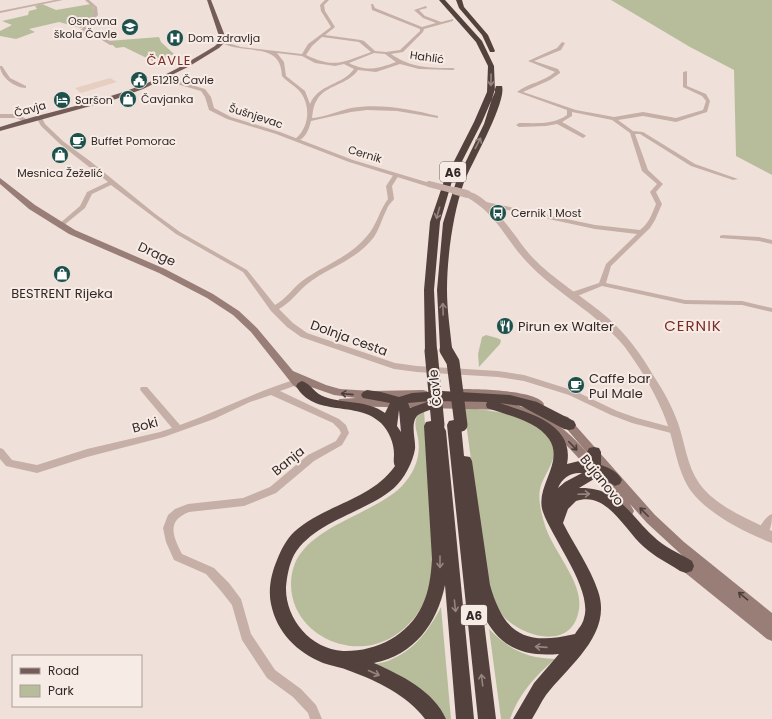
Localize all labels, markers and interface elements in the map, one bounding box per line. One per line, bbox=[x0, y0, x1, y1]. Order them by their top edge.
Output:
place label: Osnovna škola Čavle bbox=[54, 13, 117, 42]
school or university icon: Osnovna škola Čavle bbox=[120, 17, 140, 37]
hospital icon: Dom zdravlja bbox=[165, 28, 185, 48]
place label: Dom zdravlja bbox=[188, 30, 260, 46]
street label: Hahlić bbox=[409, 47, 445, 67]
district label: ČAVLE bbox=[147, 51, 191, 70]
public building icon: 51219 Čavle bbox=[129, 70, 149, 90]
place label: 51219 Čavle bbox=[152, 72, 214, 88]
one-way arrow bbox=[487, 73, 495, 86]
shop icon: Čavjanka bbox=[118, 89, 138, 109]
hotel icon: Saršon bbox=[52, 90, 72, 110]
place label: Čavjanka bbox=[141, 91, 193, 107]
place label: Saršon bbox=[75, 92, 113, 108]
street label: Čavja bbox=[12, 97, 48, 121]
street label: Šušnjevac bbox=[227, 100, 285, 132]
cafe icon: Buffet Pomorac bbox=[68, 131, 88, 151]
place label: Buffet Pomorac bbox=[91, 133, 176, 149]
one-way arrow bbox=[475, 137, 482, 149]
street label: Cernik bbox=[346, 141, 384, 167]
shop icon: Mesnica Žeželić bbox=[50, 145, 70, 165]
road number: A6 bbox=[440, 162, 466, 182]
place label: Mesnica Žeželić bbox=[17, 165, 103, 181]
bus stop icon: Cernik 1 Most bbox=[488, 203, 508, 223]
place label: Cernik 1 Most bbox=[511, 205, 581, 221]
one-way arrow bbox=[434, 206, 441, 219]
street label: Drage bbox=[135, 237, 179, 271]
shop icon: BESTRENT Rijeka bbox=[52, 264, 72, 284]
place label: BESTRENT Rijeka bbox=[11, 284, 113, 303]
one-way arrow bbox=[439, 303, 446, 316]
street label: Dolnja cesta bbox=[308, 315, 390, 361]
district label: CERNIK bbox=[664, 315, 722, 336]
restaurant icon: Pirun ex Walter bbox=[495, 316, 515, 336]
place label: Pirun ex Walter bbox=[518, 317, 614, 336]
street label: Čavle bbox=[424, 368, 446, 408]
place label: Caffe bar Pul Male bbox=[589, 369, 650, 403]
cafe icon: Caffe bar Pul Male bbox=[566, 375, 586, 395]
one-way arrow bbox=[341, 390, 354, 397]
street label: Boki bbox=[130, 412, 160, 438]
one-way arrow bbox=[569, 441, 578, 451]
street label: Banja bbox=[268, 442, 308, 480]
street label: Bujanovo bbox=[576, 450, 628, 510]
one-way arrow bbox=[577, 490, 590, 498]
one-way arrow bbox=[639, 507, 649, 517]
one-way arrow bbox=[436, 555, 444, 568]
one-way arrow bbox=[737, 592, 748, 601]
one-way arrow bbox=[451, 600, 459, 613]
road number: A6 bbox=[461, 605, 487, 625]
one-way arrow bbox=[535, 644, 548, 651]
legend bbox=[12, 655, 142, 707]
text: Road bbox=[48, 662, 79, 679]
one-way arrow bbox=[368, 670, 380, 677]
one-way arrow bbox=[478, 674, 486, 687]
text: Park bbox=[48, 682, 75, 699]

